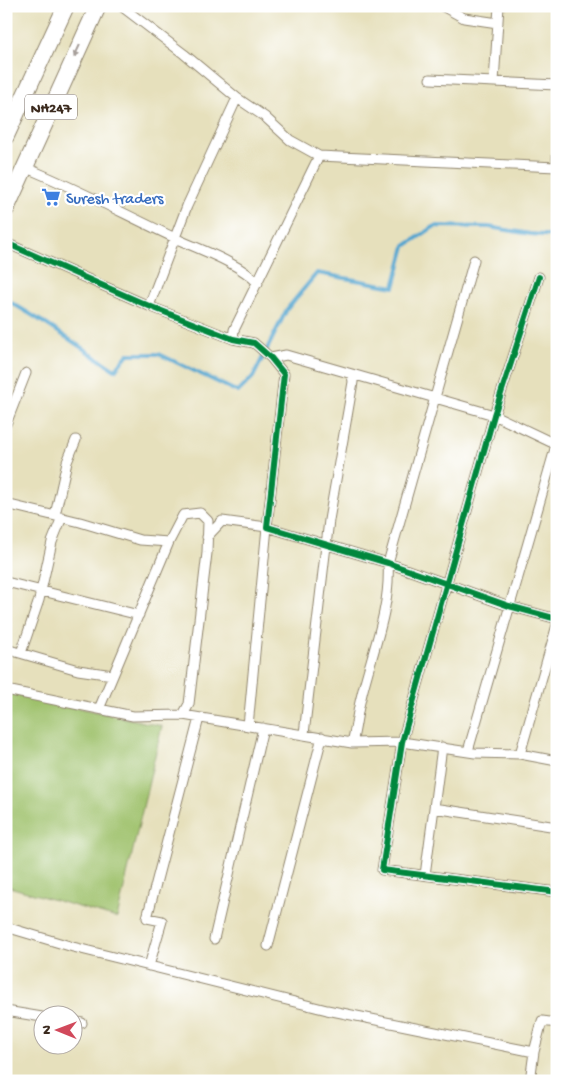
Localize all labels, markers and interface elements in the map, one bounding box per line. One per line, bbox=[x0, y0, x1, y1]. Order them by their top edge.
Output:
one-way arrow bbox=[73, 43, 81, 58]
road number: NH247 bbox=[25, 94, 77, 120]
supermarket icon: Suresh traders bbox=[40, 186, 62, 208]
place label: Suresh traders bbox=[66, 191, 165, 210]
north arrow bbox=[32, 1004, 82, 1054]
text: N bbox=[39, 1025, 56, 1035]

